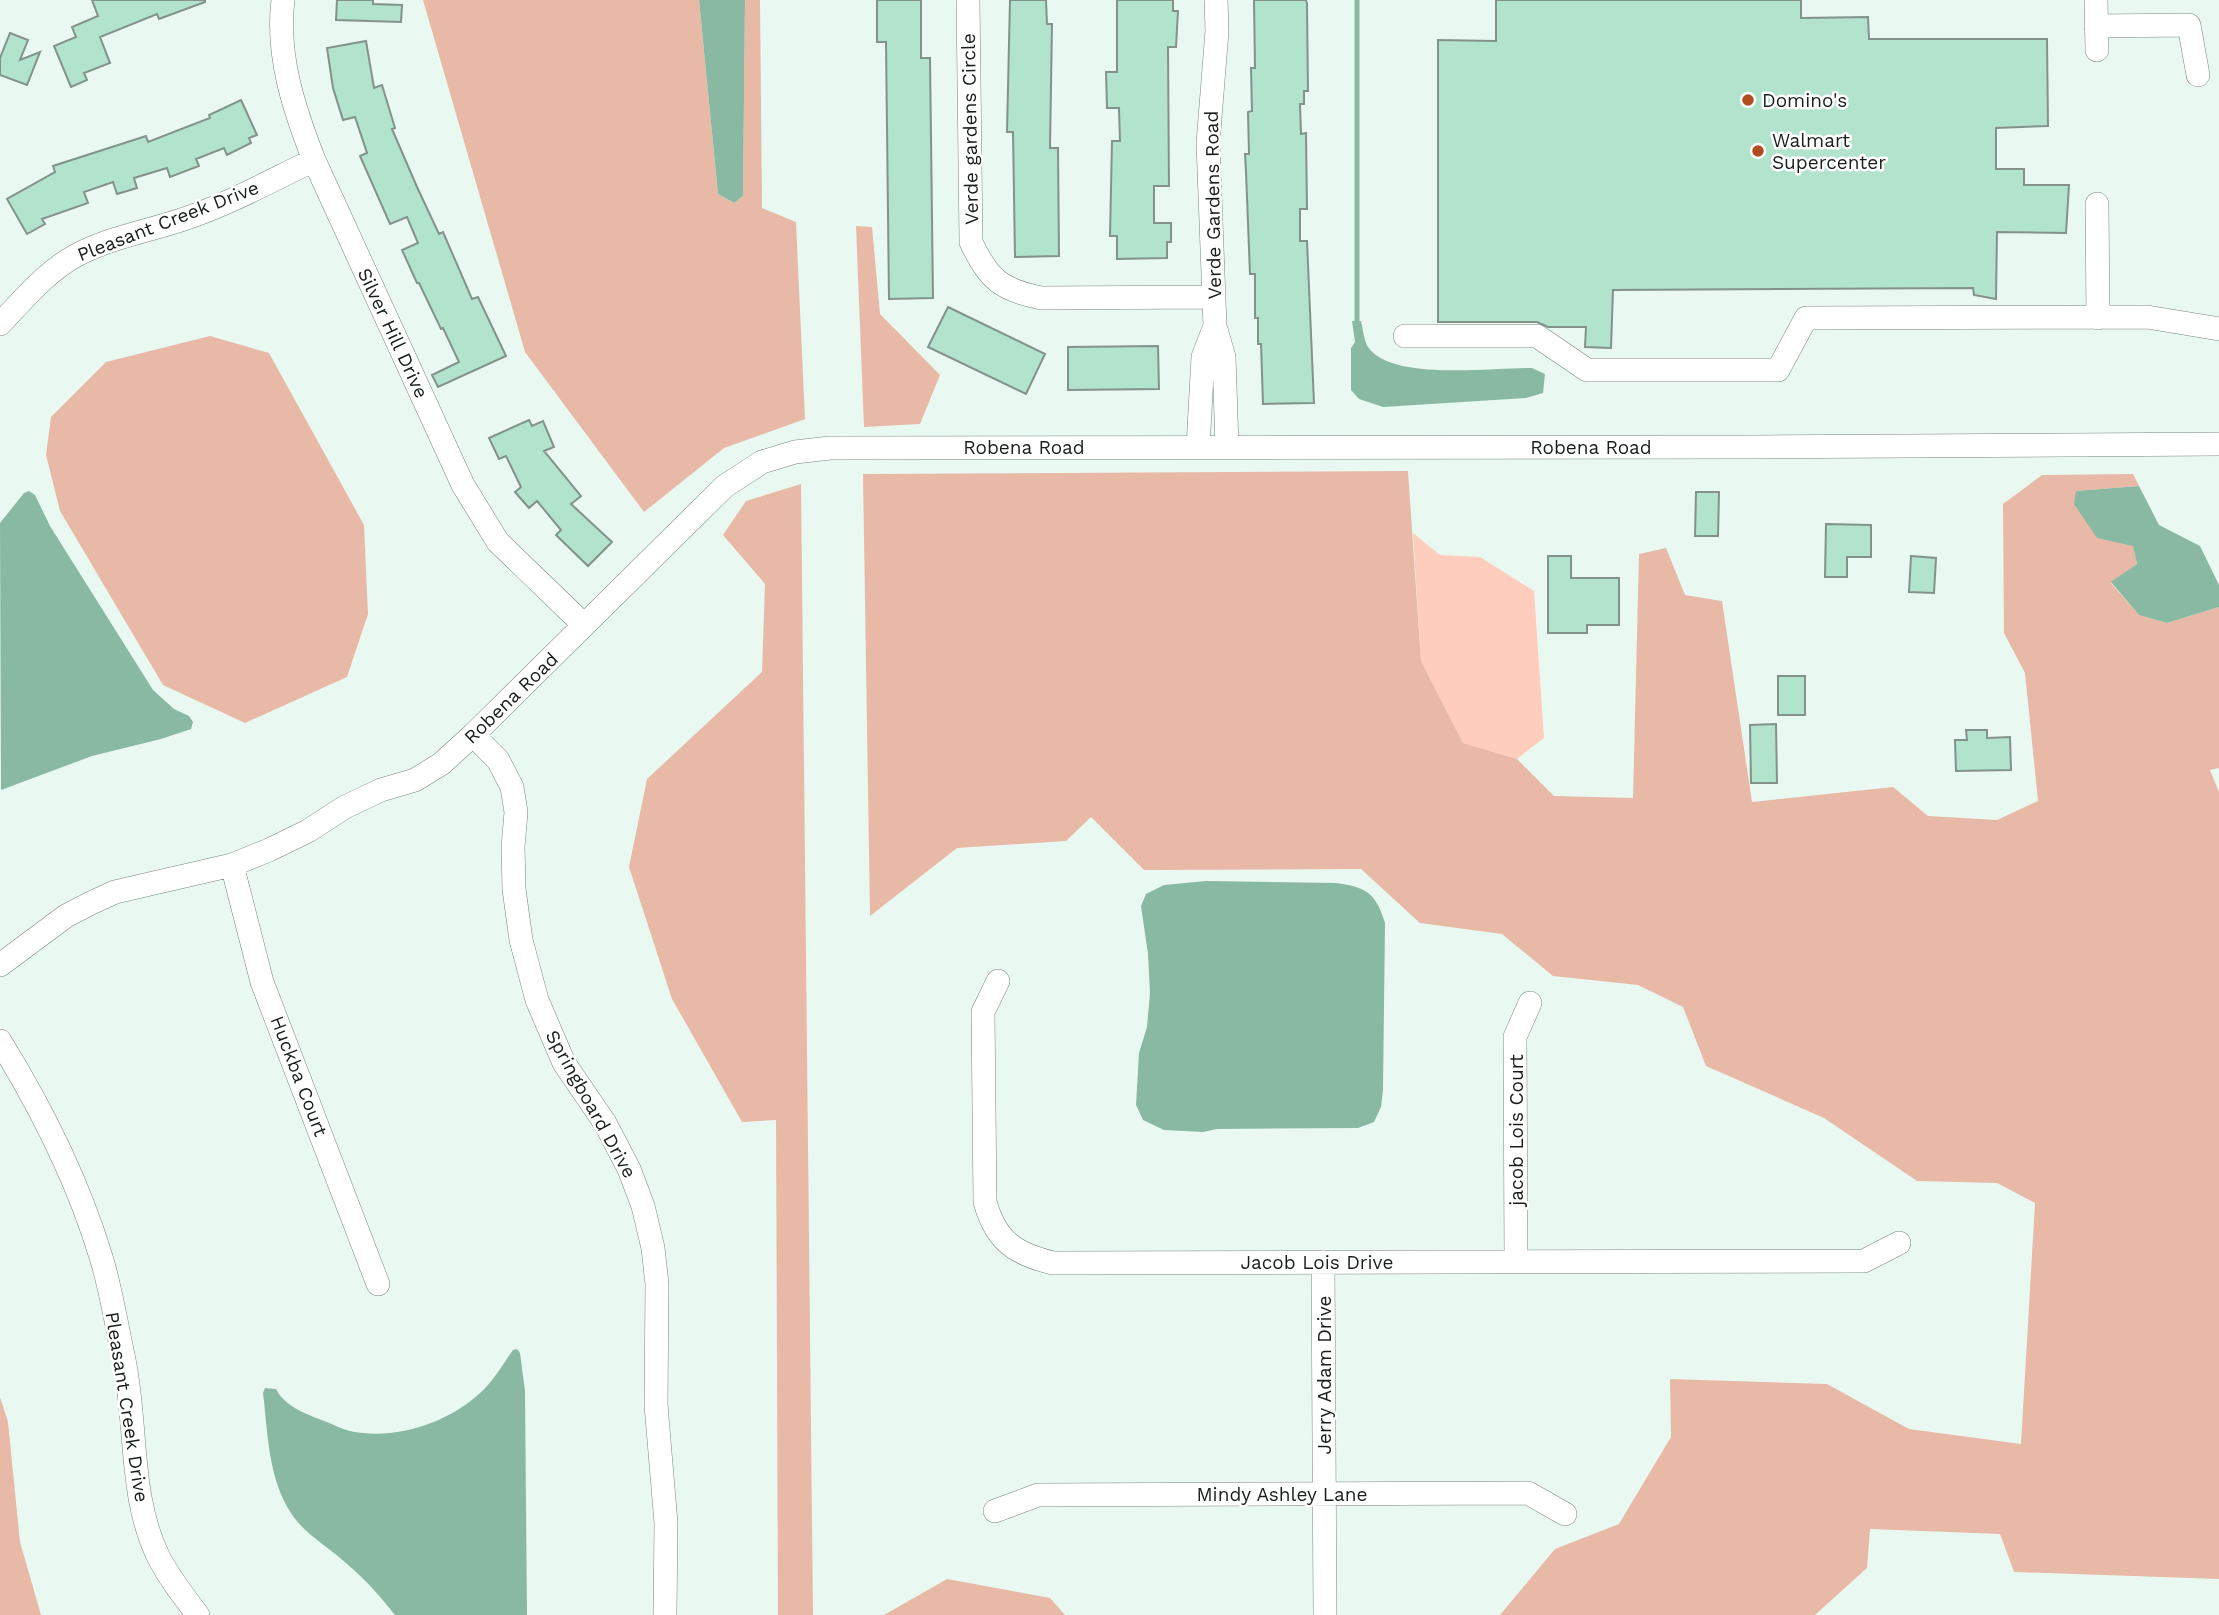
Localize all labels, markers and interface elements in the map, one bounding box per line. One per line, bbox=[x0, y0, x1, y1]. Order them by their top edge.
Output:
street label: Verde gardens Circle bbox=[957, 33, 983, 225]
place label: Domino's bbox=[1762, 89, 1847, 112]
marker: Domino's bbox=[1740, 92, 1756, 108]
street label: Verde Gardens Road bbox=[1200, 110, 1226, 300]
place label: Walmart Supercenter bbox=[1772, 129, 1886, 174]
marker: Walmart Supercenter bbox=[1750, 143, 1766, 159]
street label: Pleasant Creek Drive bbox=[74, 176, 262, 266]
street label: Silver Hill Drive bbox=[353, 264, 433, 402]
street label: Robena Road bbox=[963, 436, 1085, 459]
street label: Robena Road bbox=[1530, 436, 1652, 459]
street label: Robena Road bbox=[459, 648, 563, 748]
street label: Huckba Court bbox=[266, 1013, 332, 1139]
street label: Springboard Drive bbox=[541, 1026, 641, 1182]
street label: jacob Lois Court bbox=[1505, 1054, 1528, 1208]
street label: Jacob Lois Drive bbox=[1241, 1251, 1393, 1274]
street label: Jerry Adam Drive bbox=[1313, 1296, 1336, 1455]
street label: Pleasant Creek Drive bbox=[101, 1310, 153, 1504]
street label: Mindy Ashley Lane bbox=[1196, 1483, 1368, 1506]

